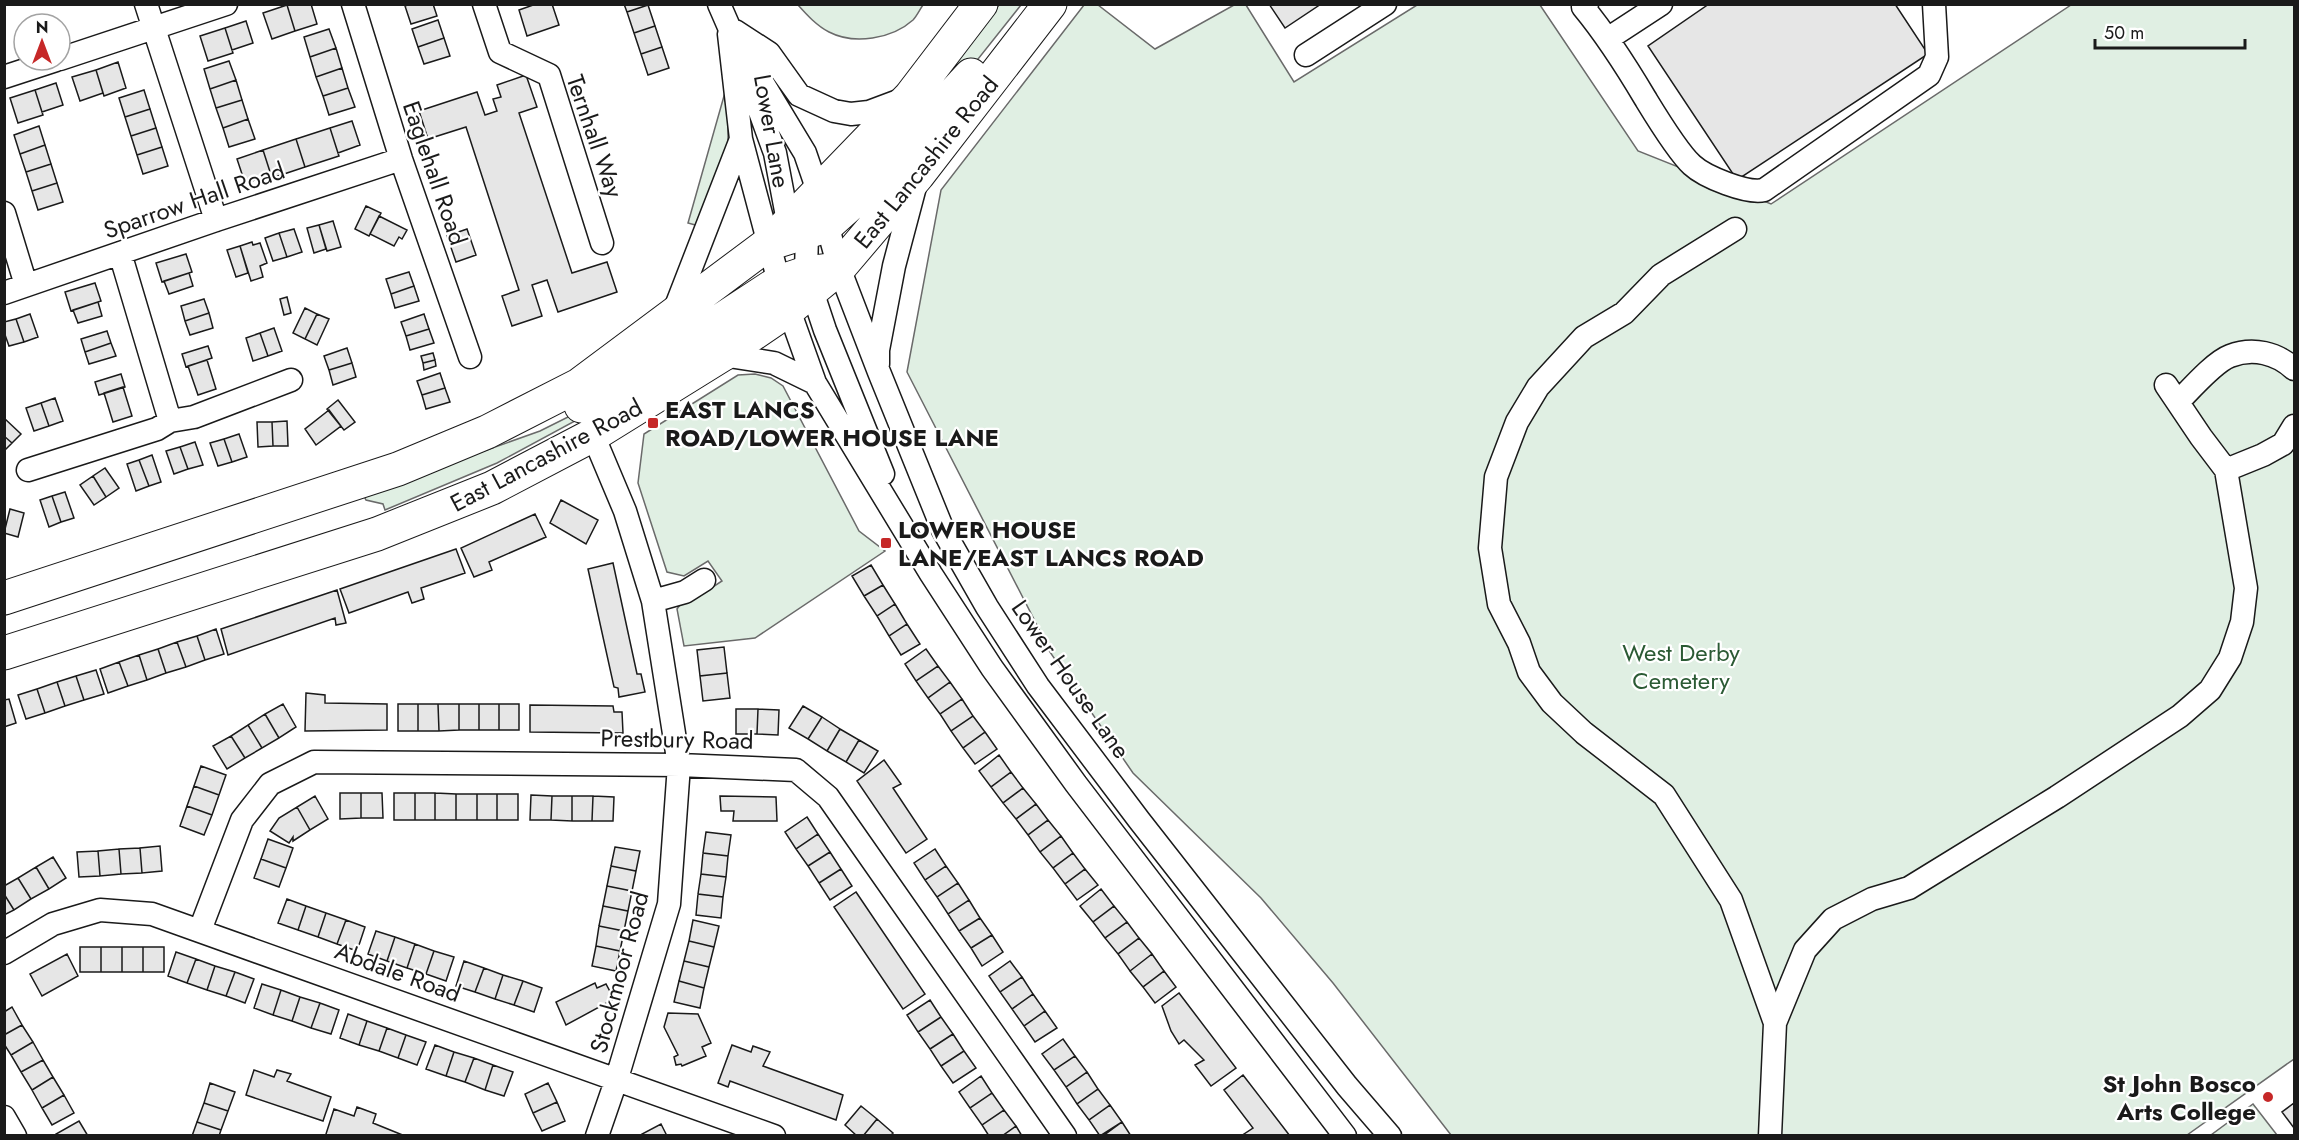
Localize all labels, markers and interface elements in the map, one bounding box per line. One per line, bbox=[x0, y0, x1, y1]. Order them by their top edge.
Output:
north arrow bbox=[12, 12, 72, 72]
scale bar bbox=[2095, 12, 2245, 50]
text: N bbox=[36, 16, 48, 39]
text: 50 m bbox=[2104, 20, 2144, 46]
street label: East Lancashire Road bbox=[845, 68, 1007, 256]
street label: Ternhall Way bbox=[558, 70, 632, 202]
street label: Lower Lane bbox=[745, 72, 799, 190]
street label: Eaglehall Road bbox=[394, 96, 476, 250]
street label: Sparrow Hall Road bbox=[99, 153, 289, 247]
street label: East Lancashire Road bbox=[444, 390, 648, 520]
place label: EAST LANCS ROAD/LOWER HOUSE LANE bbox=[665, 392, 999, 455]
marker: EAST LANCS ROAD/LOWER HOUSE LANE bbox=[646, 416, 660, 430]
place label: LOWER HOUSE LANE/EAST LANCS ROAD bbox=[898, 512, 1204, 575]
marker: LOWER HOUSE LANE/EAST LANCS ROAD bbox=[879, 536, 893, 550]
street label: Lower House Lane bbox=[1003, 592, 1139, 766]
park label: West Derby Cemetery bbox=[1622, 635, 1740, 698]
street label: Prestbury Road bbox=[600, 720, 754, 758]
street label: Stockmoor Road bbox=[581, 887, 657, 1057]
street label: Abdale Road bbox=[330, 933, 466, 1011]
place label: St John Bosco Arts College bbox=[2102, 1066, 2256, 1129]
marker: St John Bosco Arts College bbox=[2261, 1090, 2275, 1104]

